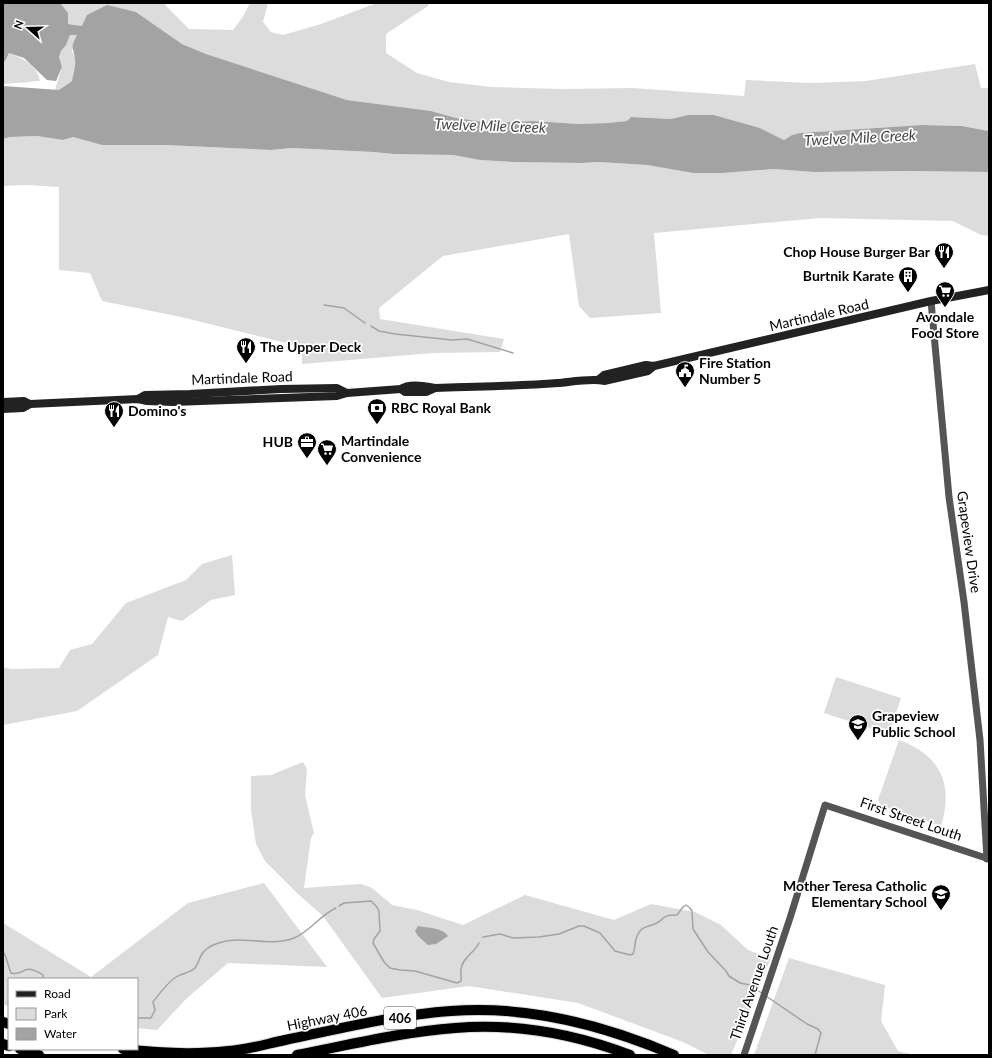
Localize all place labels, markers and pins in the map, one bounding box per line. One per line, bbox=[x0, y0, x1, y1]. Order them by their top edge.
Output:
restaurant icon: Chop House Burger Bar bbox=[933, 241, 955, 269]
place label: Chop House Burger Bar bbox=[783, 243, 931, 260]
building icon: Burtnik Karate bbox=[897, 265, 919, 293]
place label: Burtnik Karate bbox=[803, 267, 895, 284]
supermarket icon: Avondale Food Store bbox=[934, 280, 956, 308]
place label: Avondale Food Store bbox=[911, 308, 979, 341]
restaurant icon: The Upper Deck bbox=[235, 336, 257, 364]
place label: The Upper Deck bbox=[260, 338, 362, 355]
place label: Fire Station Number 5 bbox=[699, 354, 771, 387]
public building icon: Fire Station Number 5 bbox=[674, 360, 696, 388]
bank icon: RBC Royal Bank bbox=[366, 397, 388, 425]
place label: RBC Royal Bank bbox=[391, 399, 492, 416]
restaurant icon: Domino's bbox=[103, 400, 125, 428]
place label: Domino's bbox=[128, 402, 186, 419]
office icon: HUB bbox=[296, 431, 318, 459]
place label: Martindale Convenience bbox=[341, 432, 422, 465]
place label: HUB bbox=[263, 433, 293, 450]
supermarket icon: Martindale Convenience bbox=[316, 438, 338, 466]
place label: Grapeview Public School bbox=[872, 707, 956, 740]
school or university icon: Grapeview Public School bbox=[847, 713, 869, 741]
place label: Mother Teresa Catholic Elementary School bbox=[783, 877, 927, 910]
school or university icon: Mother Teresa Catholic Elementary School bbox=[930, 883, 952, 911]

